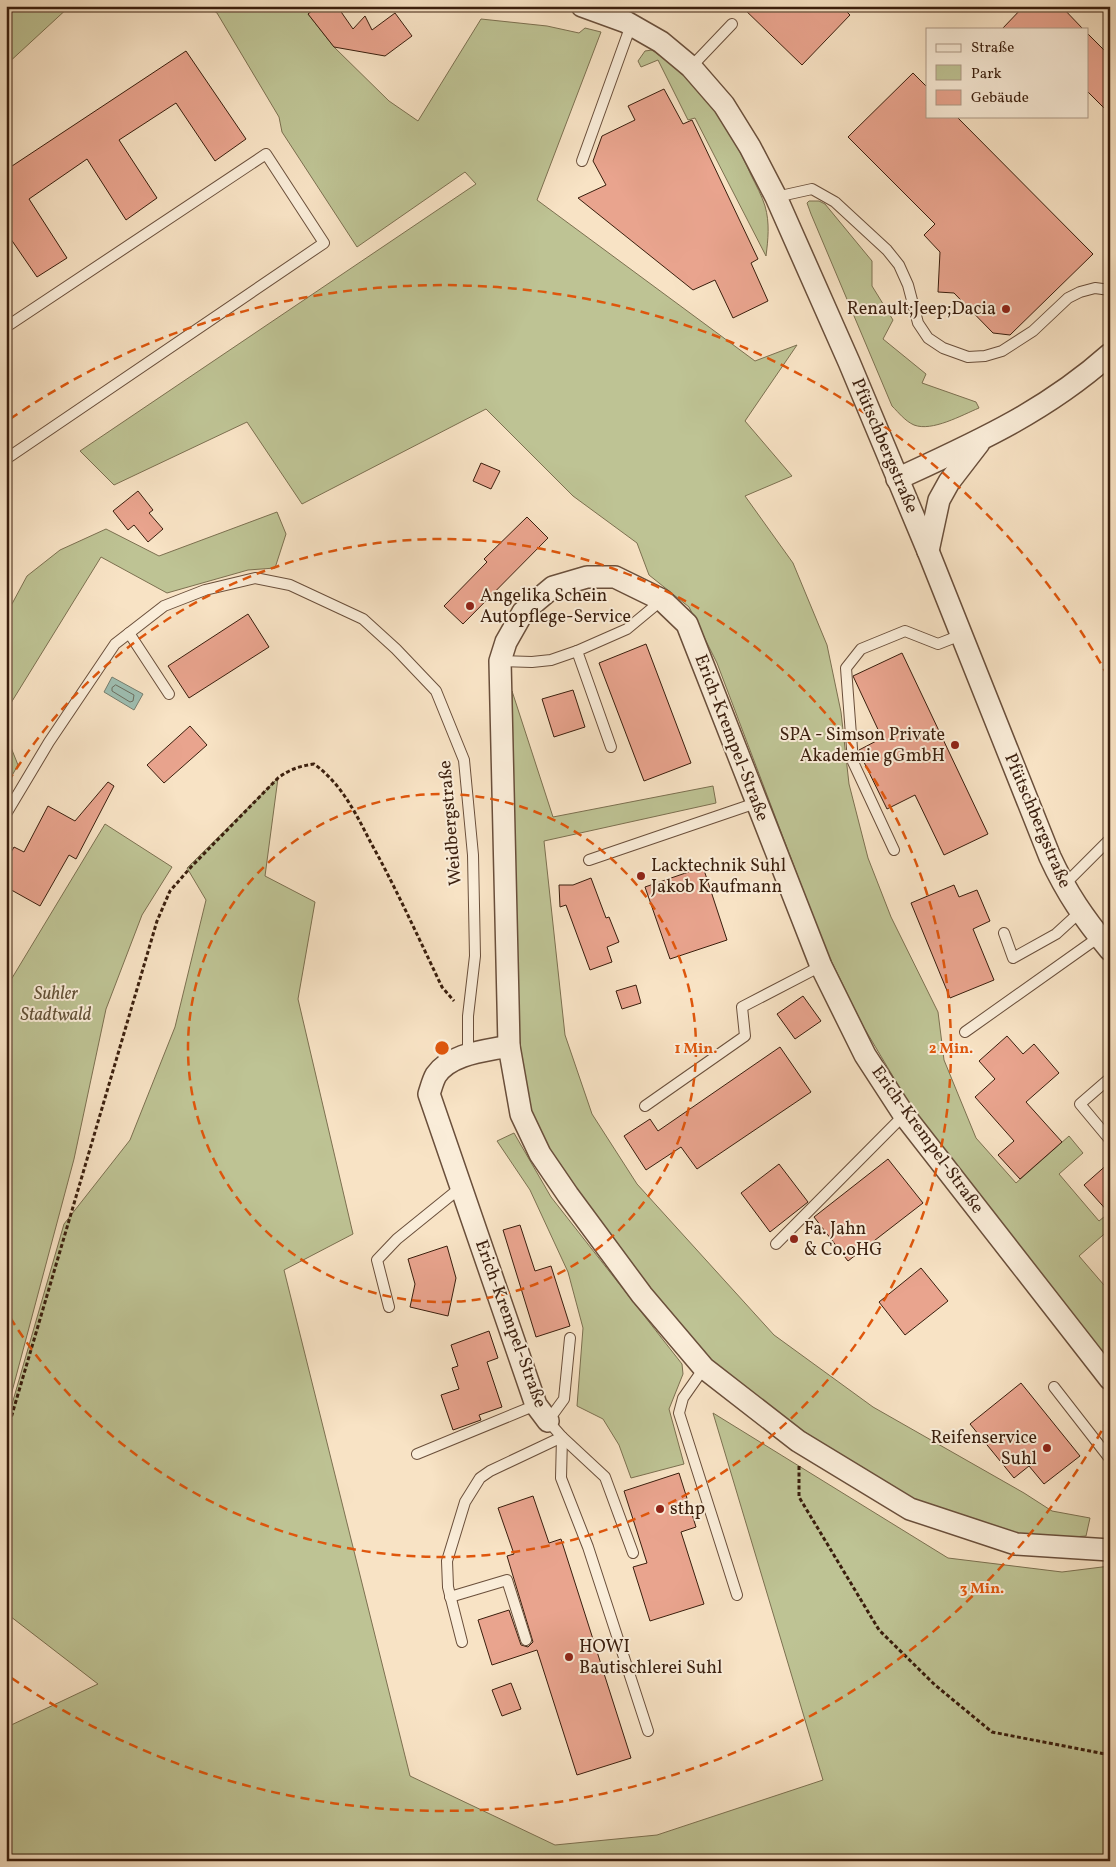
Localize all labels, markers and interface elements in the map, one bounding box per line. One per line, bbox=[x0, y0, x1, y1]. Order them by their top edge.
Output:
legend bbox=[926, 28, 1088, 118]
text: Straße bbox=[971, 38, 1014, 59]
text: Park bbox=[971, 64, 1002, 85]
text: Gebäude bbox=[971, 88, 1029, 109]
place label: Renault;Jeep;Dacia bbox=[847, 297, 996, 322]
marker: Renault;Jeep;Dacia bbox=[1000, 303, 1012, 315]
street label: Pfütschbergstraße bbox=[844, 375, 924, 517]
place label: Angelika Schein Autopflege-Service bbox=[480, 584, 631, 630]
marker: Angelika Schein Autopflege-Service bbox=[464, 600, 476, 612]
street label: Erich-Krempel-Straße bbox=[688, 651, 774, 825]
place label: SPA - Simson Private Akademie gGmbH bbox=[780, 723, 945, 769]
marker: SPA - Simson Private Akademie gGmbH bbox=[949, 739, 961, 751]
street label: Pfütschbergstraße bbox=[997, 750, 1077, 892]
street label: Weidbergstraße bbox=[433, 759, 469, 887]
place label: Lacktechnik Suhl Jakob Kaufmann bbox=[651, 854, 786, 900]
marker: Lacktechnik Suhl Jakob Kaufmann bbox=[635, 870, 647, 882]
park label: Suhler Stadtwald bbox=[20, 982, 92, 1028]
centre of rings bbox=[433, 1039, 451, 1057]
text: 1 Min. bbox=[675, 1039, 717, 1060]
text: 2 Min. bbox=[929, 1039, 973, 1060]
street label: Erich-Krempel-Straße bbox=[865, 1061, 989, 1219]
place label: Fa. Jahn & Co.oHG bbox=[804, 1217, 882, 1263]
marker: Fa. Jahn & Co.oHG bbox=[788, 1233, 800, 1245]
street label: Erich-Krempel-Straße bbox=[468, 1236, 552, 1412]
place label: Reifenservice Suhl bbox=[930, 1426, 1037, 1472]
marker: Reifenservice Suhl bbox=[1041, 1442, 1053, 1454]
place label: sthp bbox=[670, 1497, 705, 1522]
marker: sthp bbox=[654, 1503, 666, 1515]
text: 3 Min. bbox=[960, 1579, 1004, 1600]
place label: HOWI Bautischlerei Suhl bbox=[579, 1635, 722, 1681]
marker: HOWI Bautischlerei Suhl bbox=[563, 1651, 575, 1663]

